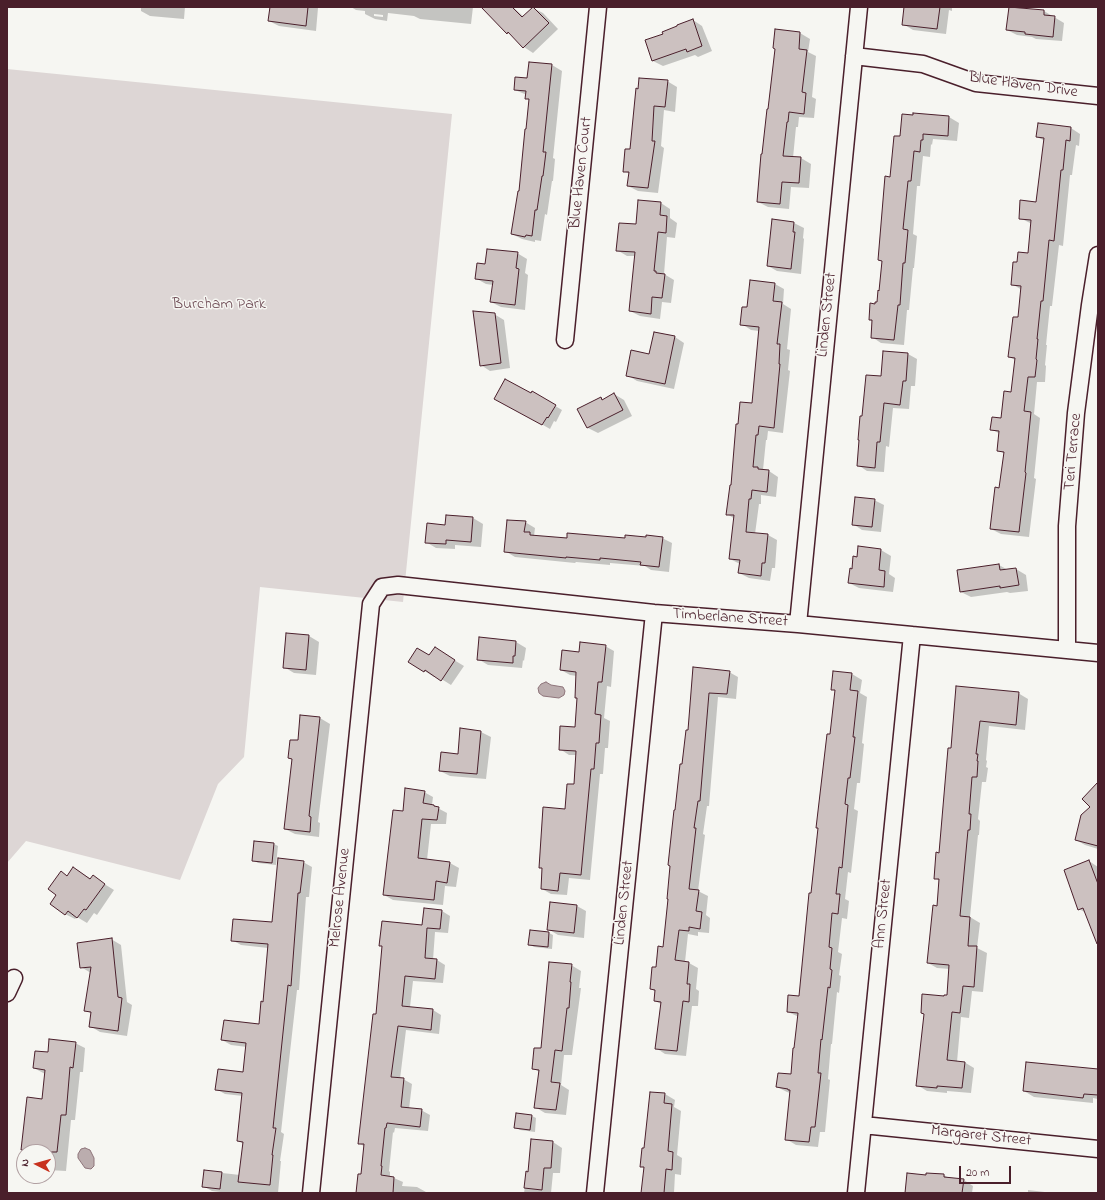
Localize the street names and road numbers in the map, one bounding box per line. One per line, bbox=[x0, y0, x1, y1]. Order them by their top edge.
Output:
street label: Blue Haven Drive bbox=[967, 69, 1079, 103]
street label: Blue Haven Court bbox=[567, 116, 597, 230]
street label: Linden Street bbox=[814, 272, 842, 358]
street label: Teri Terrace bbox=[1061, 413, 1087, 491]
street label: Timberlane Street bbox=[672, 605, 788, 633]
street label: Melrose Avenue bbox=[326, 847, 356, 949]
street label: Linden Street bbox=[611, 860, 639, 946]
street label: Ann Street bbox=[871, 878, 897, 950]
street label: Margaret Street bbox=[930, 1122, 1032, 1152]

